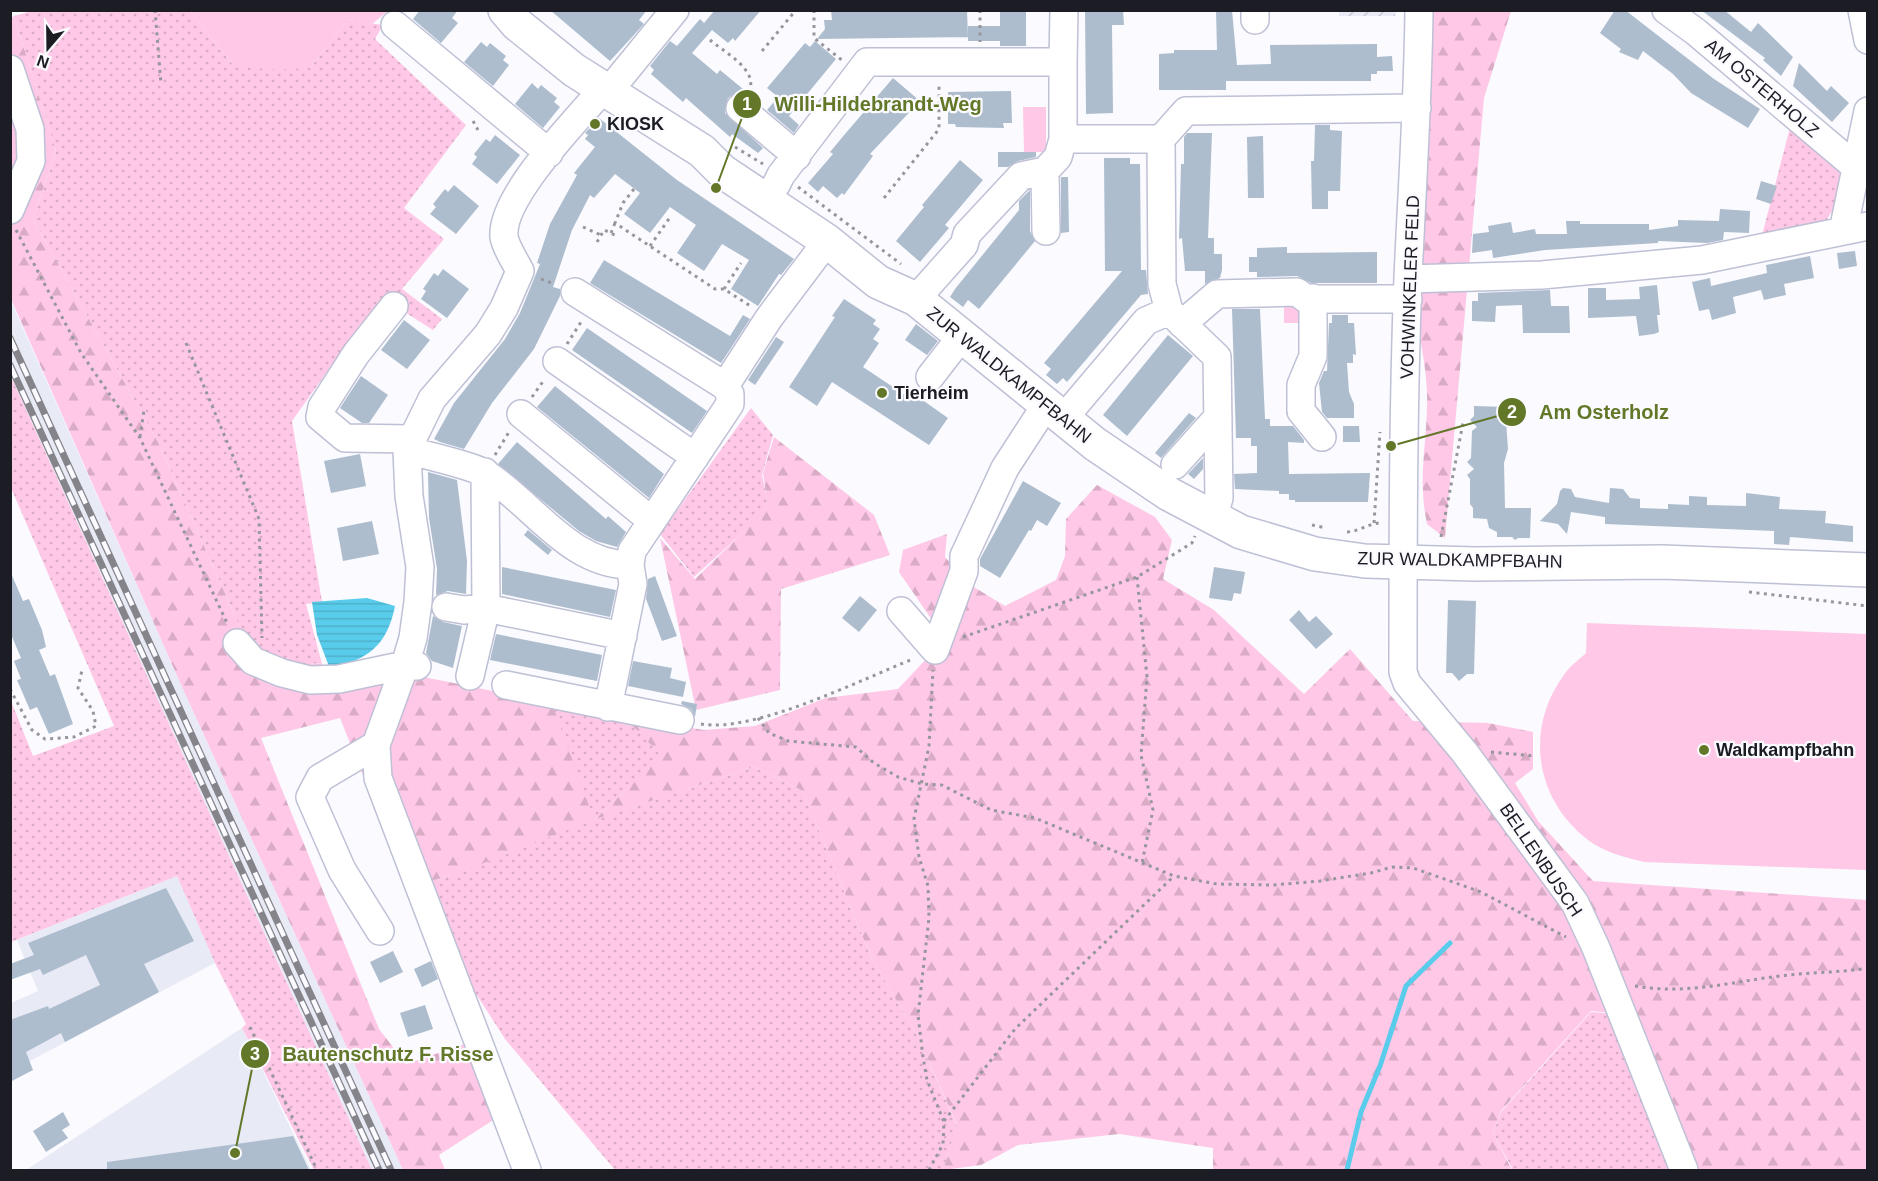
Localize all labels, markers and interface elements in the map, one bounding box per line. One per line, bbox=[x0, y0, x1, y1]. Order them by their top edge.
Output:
north arrow bbox=[18, 18, 78, 78]
street label: AM OSTERHOLZ bbox=[1701, 35, 1823, 141]
text: N bbox=[35, 52, 51, 72]
callout: Willi-Hildebrandt-Weg bbox=[732, 85, 994, 123]
text: Willi-Hildebrandt-Weg bbox=[774, 93, 982, 115]
text: 1 bbox=[742, 94, 752, 114]
place label: KIOSK bbox=[607, 114, 664, 134]
marker: KIOSK bbox=[588, 117, 602, 131]
street label: VOHWINKELER FELD bbox=[1397, 195, 1423, 379]
street label: ZUR WALDKAMPFBAHN bbox=[923, 303, 1095, 447]
place label: Tierheim bbox=[894, 383, 969, 403]
marker: Tierheim bbox=[875, 386, 889, 400]
callout: Am Osterholz bbox=[1497, 393, 1681, 431]
text: Am Osterholz bbox=[1539, 401, 1669, 423]
text: 2 bbox=[1507, 402, 1517, 422]
street label: ZUR WALDKAMPFBAHN bbox=[1357, 548, 1563, 572]
place label: Waldkampfbahn bbox=[1716, 740, 1854, 760]
marker: Waldkampfbahn bbox=[1697, 743, 1711, 757]
street label: BELLENBUSCH bbox=[1496, 800, 1586, 920]
callout: Bautenschutz F. Risse bbox=[240, 1035, 506, 1073]
text: Bautenschutz F. Risse bbox=[282, 1043, 494, 1065]
text: 3 bbox=[250, 1044, 260, 1064]

